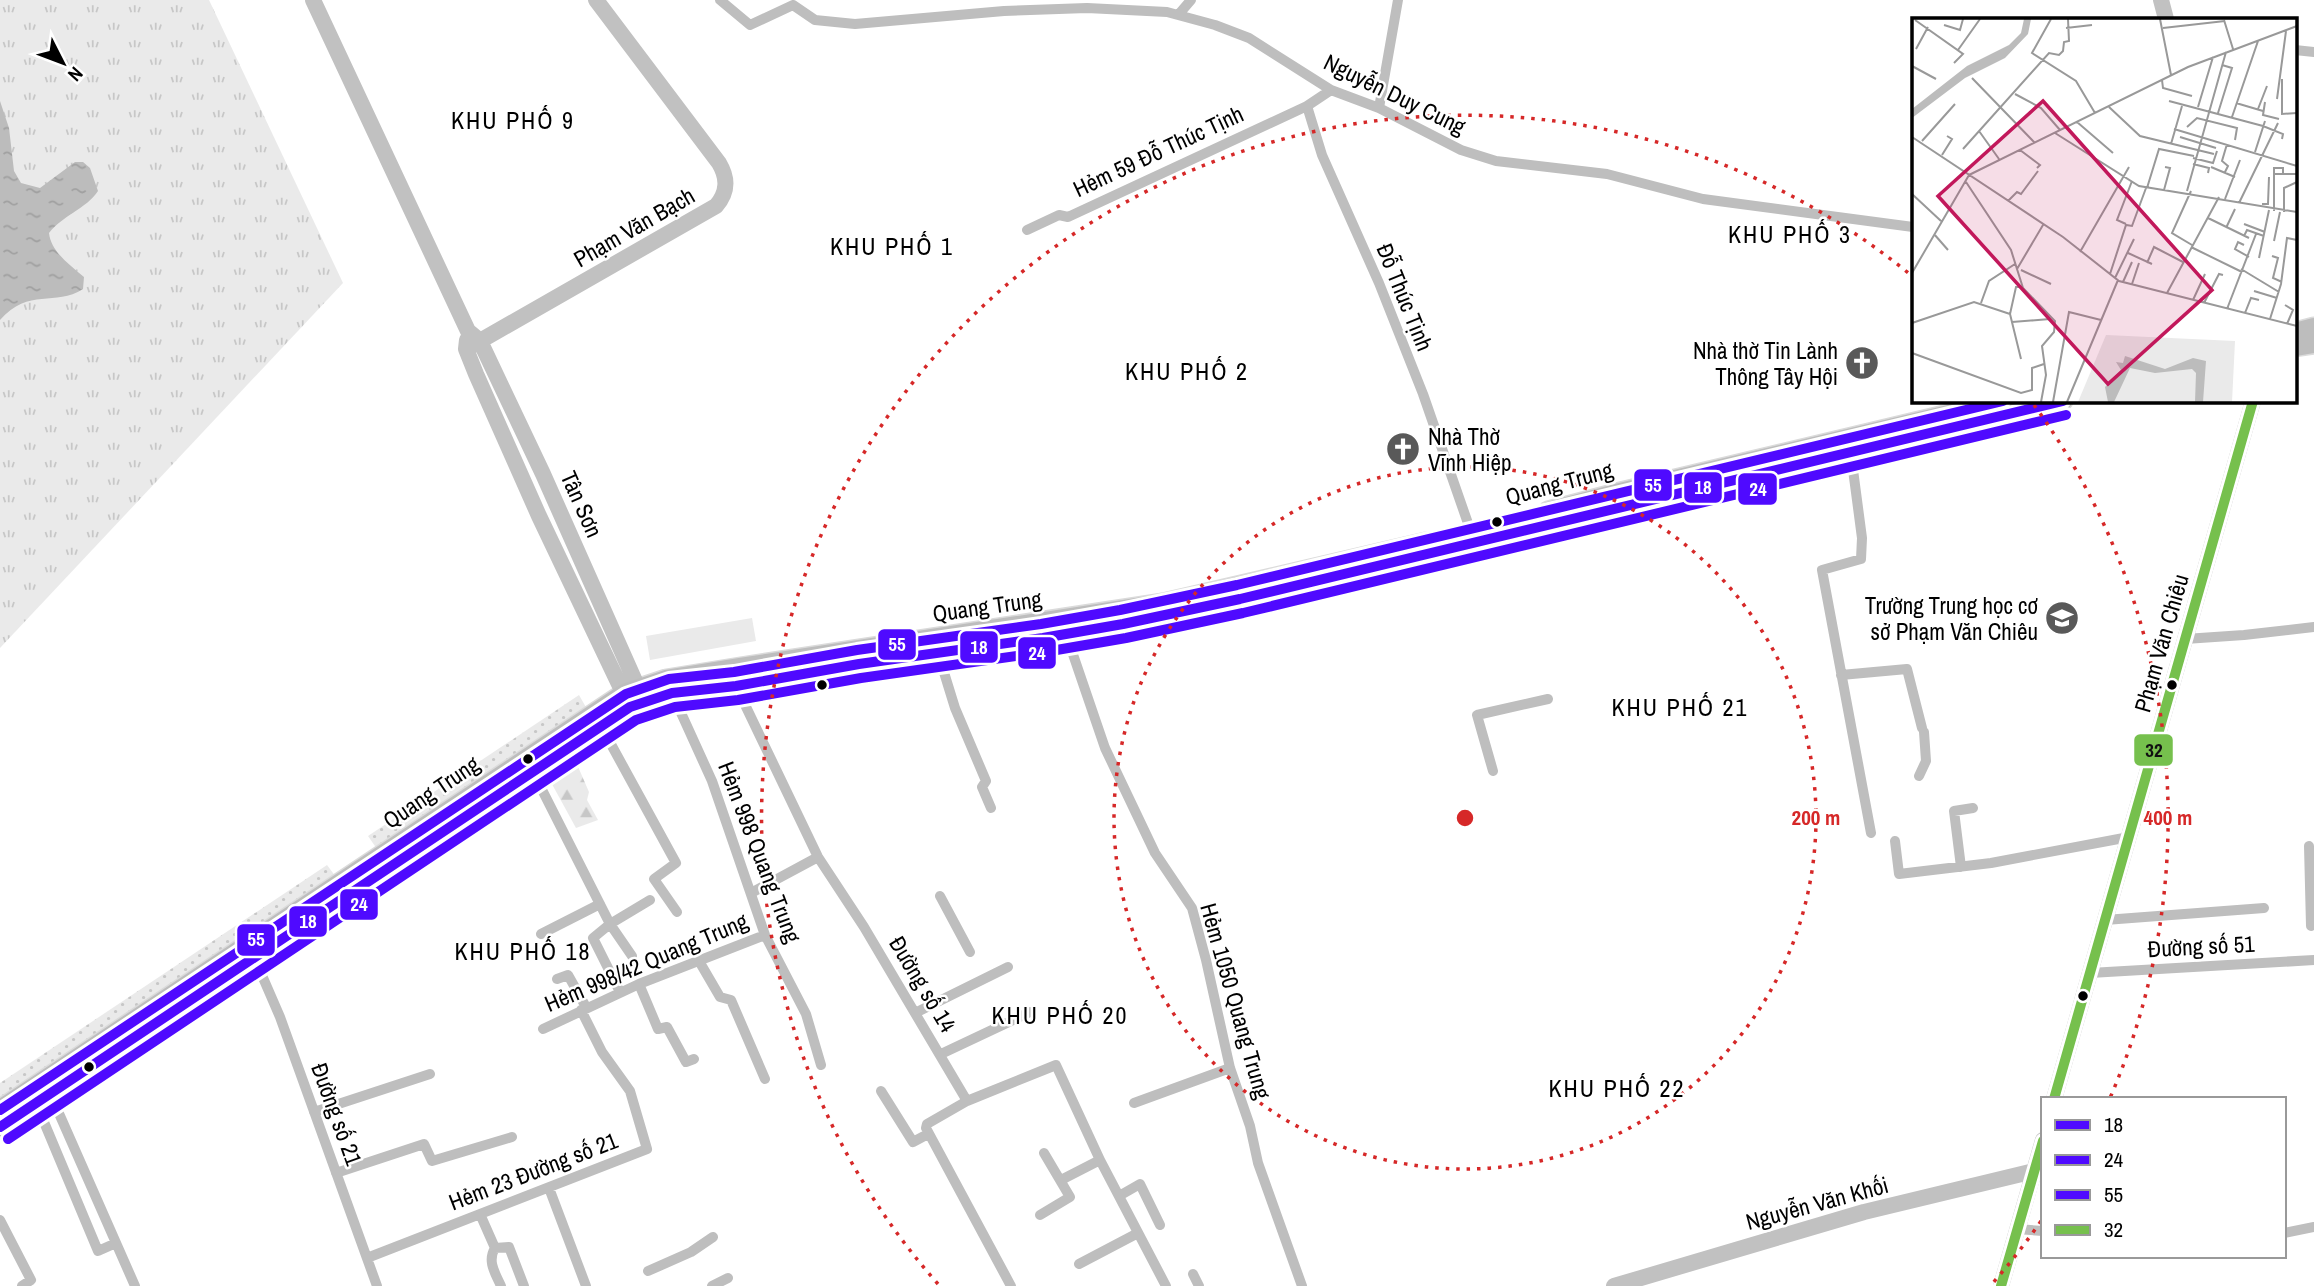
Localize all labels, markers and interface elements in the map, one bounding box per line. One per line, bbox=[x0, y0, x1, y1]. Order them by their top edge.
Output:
inset map bbox=[1912, 18, 2296, 402]
north arrow bbox=[28, 28, 98, 98]
street label: Nguyễn Duy Cung bbox=[1319, 46, 1472, 142]
text: N bbox=[62, 61, 89, 87]
street label: Hẻm 59 Đỗ Thúc Tịnh bbox=[1068, 98, 1248, 204]
district label: KHU PHỐ 9 bbox=[451, 104, 575, 136]
street label: Phạm Văn Bạch bbox=[568, 180, 700, 274]
district label: KHU PHỐ 3 bbox=[1728, 218, 1852, 250]
district label: KHU PHỐ 1 bbox=[830, 230, 954, 262]
street label: Đỗ Thúc Tịnh bbox=[1369, 239, 1441, 355]
place label: Nhà thờ Tin Lành Thông Tây Hội bbox=[1693, 335, 1838, 392]
church icon: Nhà thờ Tin Lành Thông Tây Hội bbox=[1843, 344, 1881, 382]
district label: KHU PHỐ 2 bbox=[1125, 355, 1249, 387]
place label: Nhà Thờ Vĩnh Hiệp bbox=[1428, 421, 1512, 478]
church icon: Nhà Thờ Vĩnh Hiệp bbox=[1384, 430, 1422, 468]
street label: Quang Trung bbox=[1502, 454, 1617, 512]
street label: Tân Sơn bbox=[554, 466, 610, 542]
line badge: 55 bbox=[1633, 468, 1673, 502]
line badge: 18 bbox=[1683, 471, 1723, 504]
text: 55 bbox=[1644, 472, 1662, 498]
line badge: 24 bbox=[1737, 472, 1778, 506]
text: 18 bbox=[1694, 474, 1712, 500]
text: 24 bbox=[1749, 476, 1767, 502]
unlabelled marker bbox=[1490, 515, 1504, 529]
street label: Phạm Văn Chiêu bbox=[2126, 570, 2196, 716]
street label: Quang Trung bbox=[930, 583, 1044, 629]
place label: Trường Trung học cơ sở Phạm Văn Chiêu bbox=[1865, 590, 2039, 647]
school or university icon: Trường Trung học cơ sở Phạm Văn Chiêu bbox=[2043, 599, 2081, 637]
line badge: 55 bbox=[877, 628, 917, 661]
line badge: 18 bbox=[959, 630, 999, 664]
text: 55 bbox=[888, 631, 906, 657]
text: 18 bbox=[970, 634, 988, 660]
line badge: 24 bbox=[1017, 636, 1057, 670]
text: 24 bbox=[1028, 640, 1046, 666]
unlabelled marker bbox=[815, 678, 829, 692]
unlabelled marker bbox=[2165, 678, 2179, 692]
district label: KHU PHỐ 21 bbox=[1611, 691, 1749, 723]
line badge: 32 bbox=[2133, 733, 2174, 767]
text: 32 bbox=[2145, 737, 2163, 763]
street label: Quang Trung bbox=[377, 748, 486, 836]
unlabelled marker bbox=[521, 752, 535, 766]
street label: Hẻm 998 Quang Trung bbox=[711, 757, 809, 948]
text: 200 m bbox=[1792, 803, 1840, 832]
text: 400 m bbox=[2144, 803, 2192, 832]
centre of rings bbox=[1453, 806, 1477, 830]
line badge: 24 bbox=[339, 888, 379, 921]
text: 24 bbox=[350, 891, 368, 917]
street label: Hẻm 1050 Quang Trung bbox=[1193, 899, 1279, 1103]
line badge: 18 bbox=[288, 905, 328, 938]
street label: Hẻm 998/42 Quang Trung bbox=[540, 905, 753, 1019]
text: 18 bbox=[299, 908, 317, 934]
line badge: 55 bbox=[236, 923, 276, 957]
text: 55 bbox=[247, 926, 265, 952]
street label: Đường số 51 bbox=[2147, 928, 2256, 964]
street label: Đường số 14 bbox=[882, 930, 964, 1038]
district label: KHU PHỐ 18 bbox=[454, 935, 592, 967]
unlabelled marker bbox=[2076, 989, 2090, 1003]
district label: KHU PHỐ 20 bbox=[991, 999, 1129, 1031]
street label: Đường số 21 bbox=[304, 1058, 370, 1170]
unlabelled marker bbox=[82, 1060, 96, 1074]
district label: KHU PHỐ 22 bbox=[1548, 1072, 1686, 1104]
legend bbox=[2041, 1097, 2286, 1258]
text: 18 bbox=[2104, 1110, 2123, 1139]
street label: Hẻm 23 Đường số 21 bbox=[444, 1124, 622, 1217]
text: 24 bbox=[2104, 1145, 2124, 1174]
street label: Nguyễn Văn Khối bbox=[1742, 1169, 1892, 1237]
text: 55 bbox=[2104, 1180, 2123, 1209]
text: 32 bbox=[2104, 1215, 2123, 1244]

